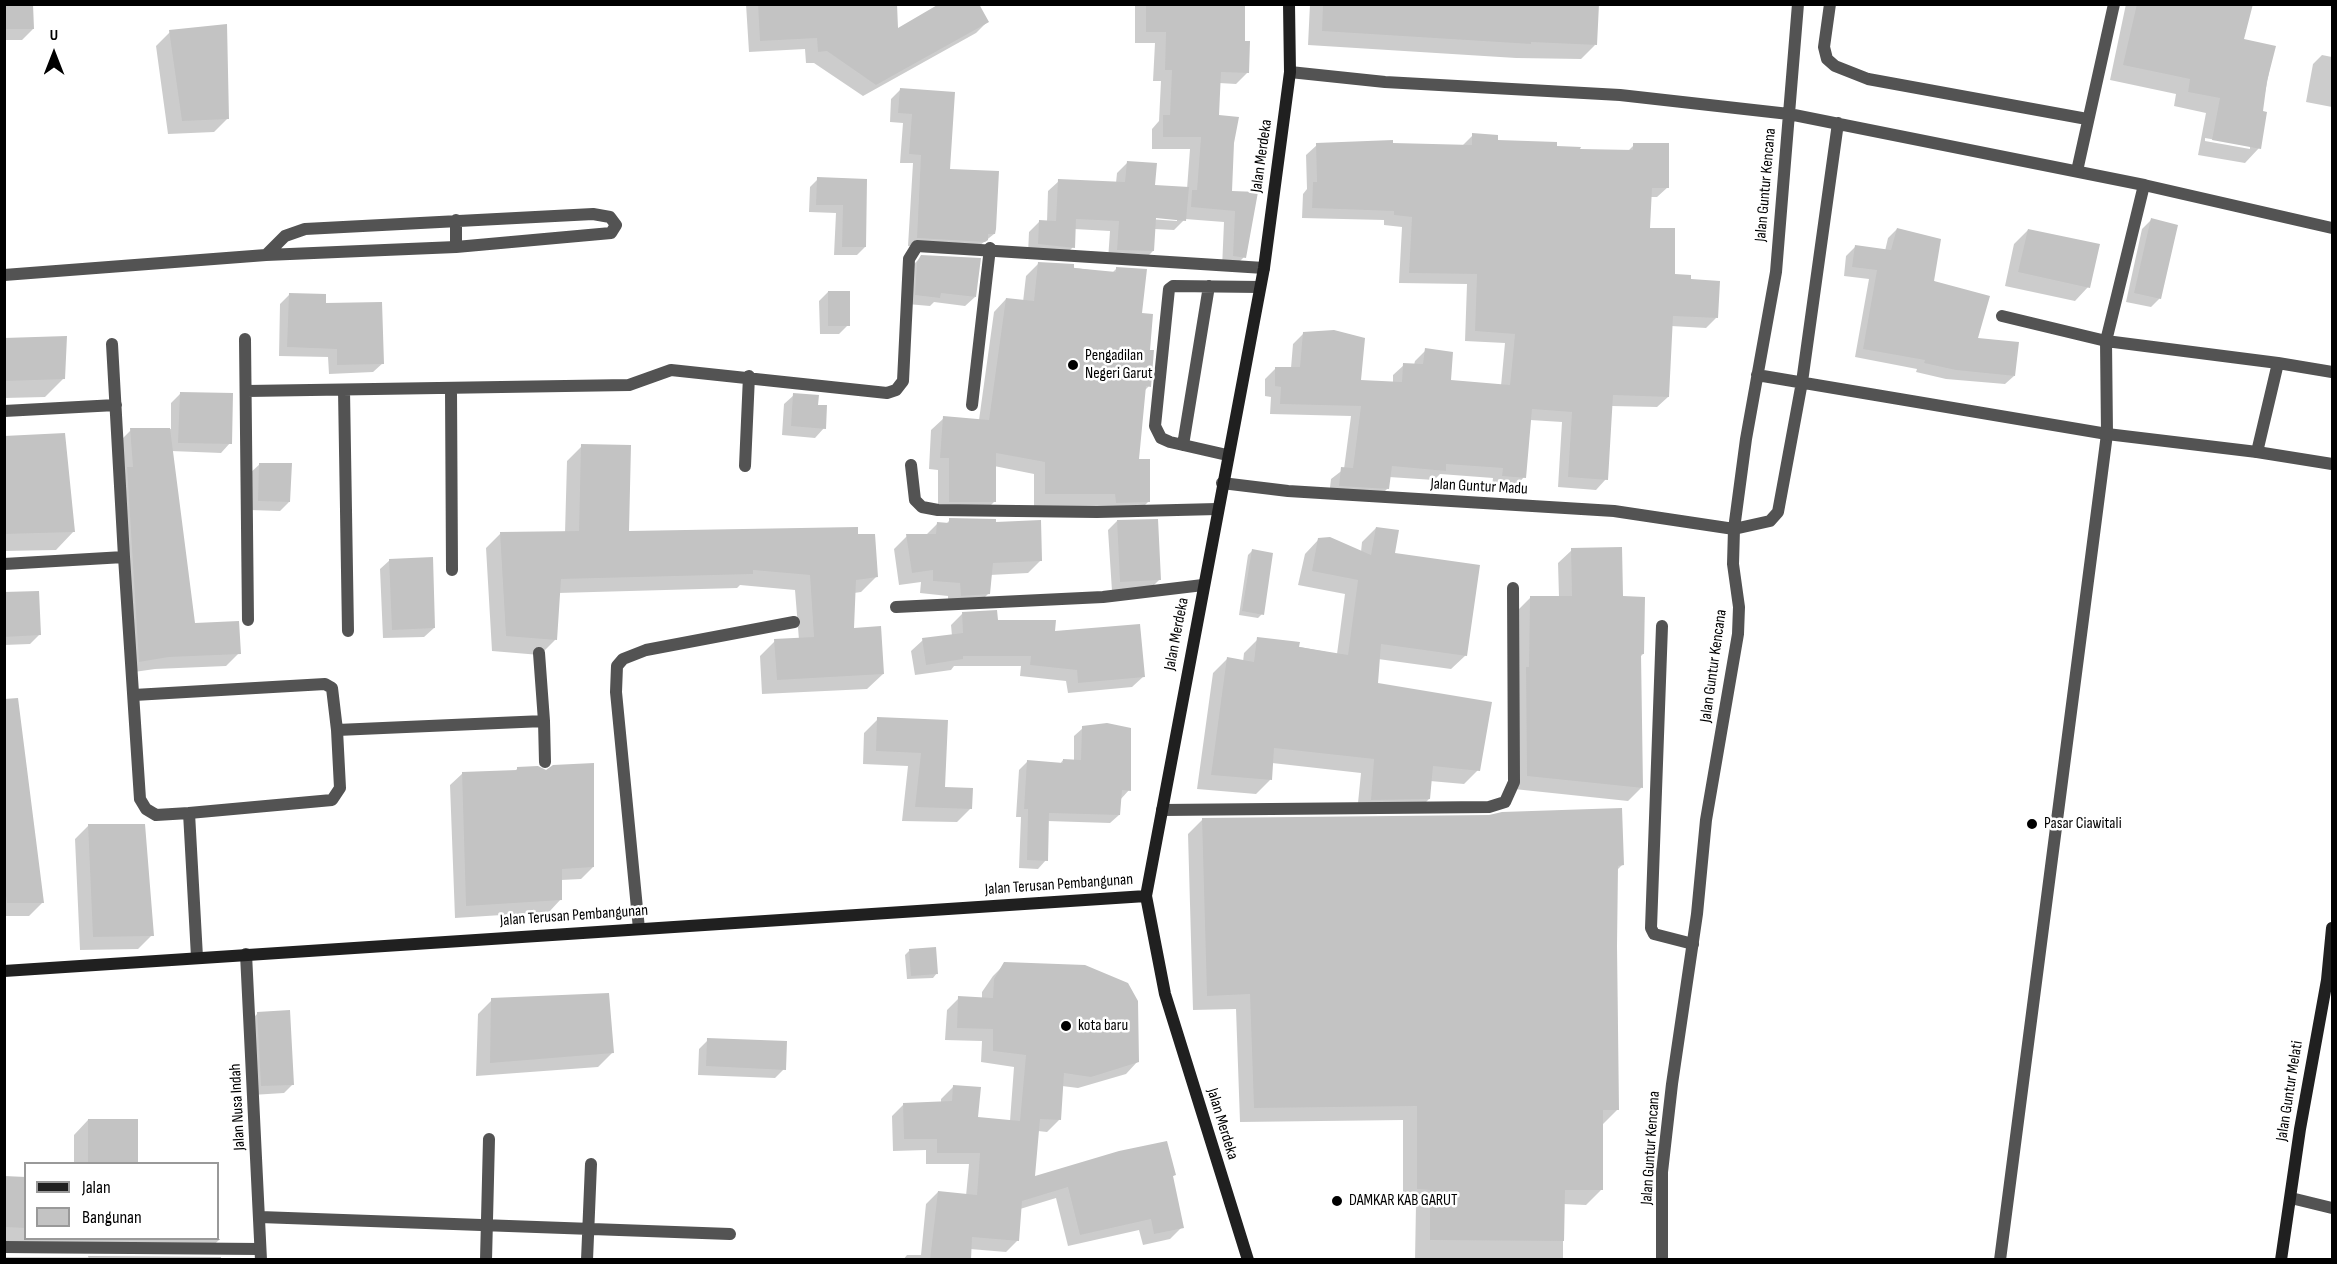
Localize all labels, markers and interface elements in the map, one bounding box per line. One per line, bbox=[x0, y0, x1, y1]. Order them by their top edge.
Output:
north arrow bbox=[24, 24, 84, 84]
text: U bbox=[50, 26, 58, 45]
street label: Jalan Merdeka bbox=[1247, 118, 1277, 194]
street label: Jalan Guntur Kencana bbox=[1751, 127, 1781, 243]
place label: Pengadilan Negeri Garut bbox=[1085, 346, 1153, 384]
marker: Pengadilan Negeri Garut bbox=[1066, 358, 1080, 372]
street label: Jalan Guntur Madu bbox=[1430, 475, 1528, 499]
street label: Jalan Merdeka bbox=[1161, 596, 1193, 672]
street label: Jalan Guntur Kencana bbox=[1697, 608, 1731, 724]
place label: Pasar Ciawitali bbox=[2044, 814, 2122, 834]
marker: Pasar Ciawitali bbox=[2025, 817, 2039, 831]
street label: Jalan Terusan Pembangunan bbox=[984, 870, 1134, 900]
street label: Jalan Terusan Pembangunan bbox=[499, 901, 649, 931]
place label: kota baru bbox=[1078, 1016, 1128, 1036]
marker: kota baru bbox=[1059, 1019, 1073, 1033]
street label: Jalan Guntur Melati bbox=[2273, 1039, 2307, 1143]
street label: Jalan Nusa Indah bbox=[226, 1063, 250, 1151]
street label: Jalan Merdeka bbox=[1202, 1086, 1242, 1162]
street label: Jalan Guntur Kencana bbox=[1637, 1091, 1665, 1205]
legend bbox=[24, 1162, 219, 1240]
text: Jalan bbox=[82, 1177, 111, 1198]
place label: DAMKAR KAB GARUT bbox=[1349, 1191, 1457, 1211]
marker: DAMKAR KAB GARUT bbox=[1330, 1194, 1344, 1208]
text: Bangunan bbox=[82, 1207, 142, 1228]

